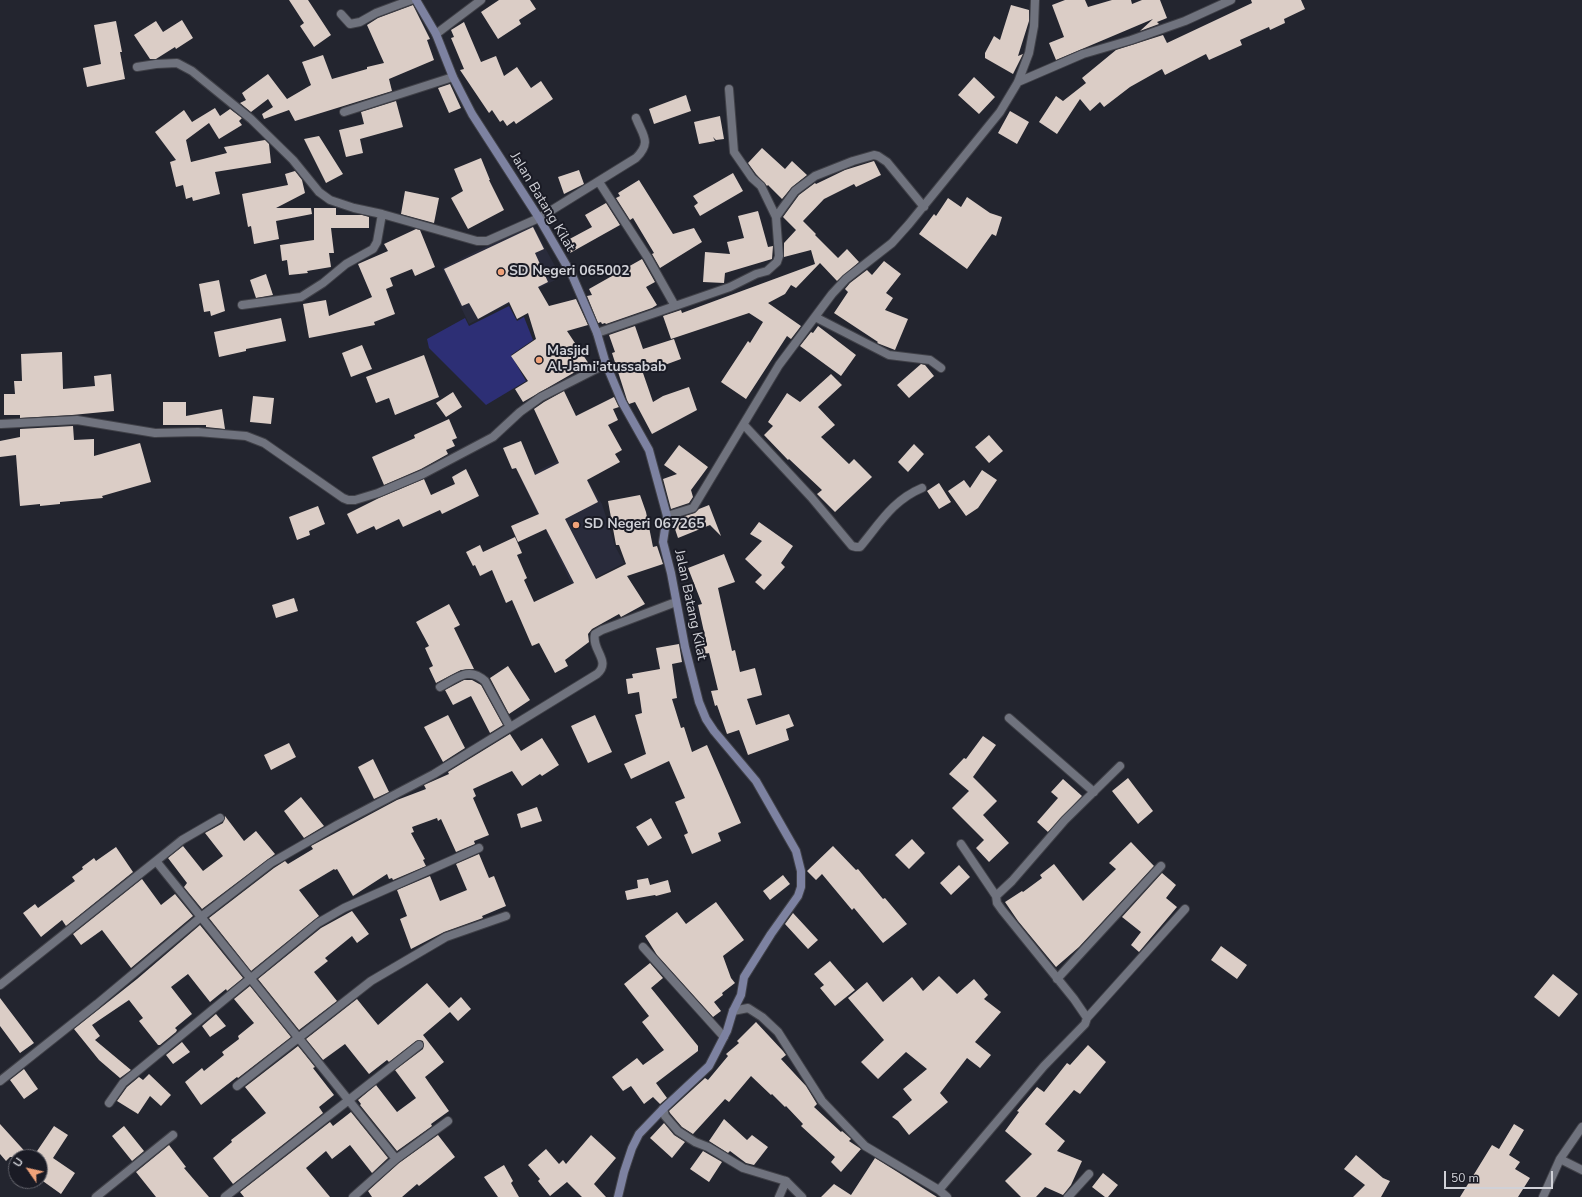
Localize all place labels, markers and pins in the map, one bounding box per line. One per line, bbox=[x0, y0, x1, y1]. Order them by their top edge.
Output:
place label: SD Negeri 065002 bbox=[509, 264, 630, 280]
marker: SD Negeri 065002 bbox=[496, 267, 506, 277]
place label: Masjid Al-Jami'atussabab bbox=[547, 344, 666, 376]
marker: Masjid Al-Jami'atussabab bbox=[534, 355, 544, 365]
place label: SD Negeri 067265 bbox=[584, 517, 705, 533]
marker: SD Negeri 067265 bbox=[571, 520, 581, 530]

